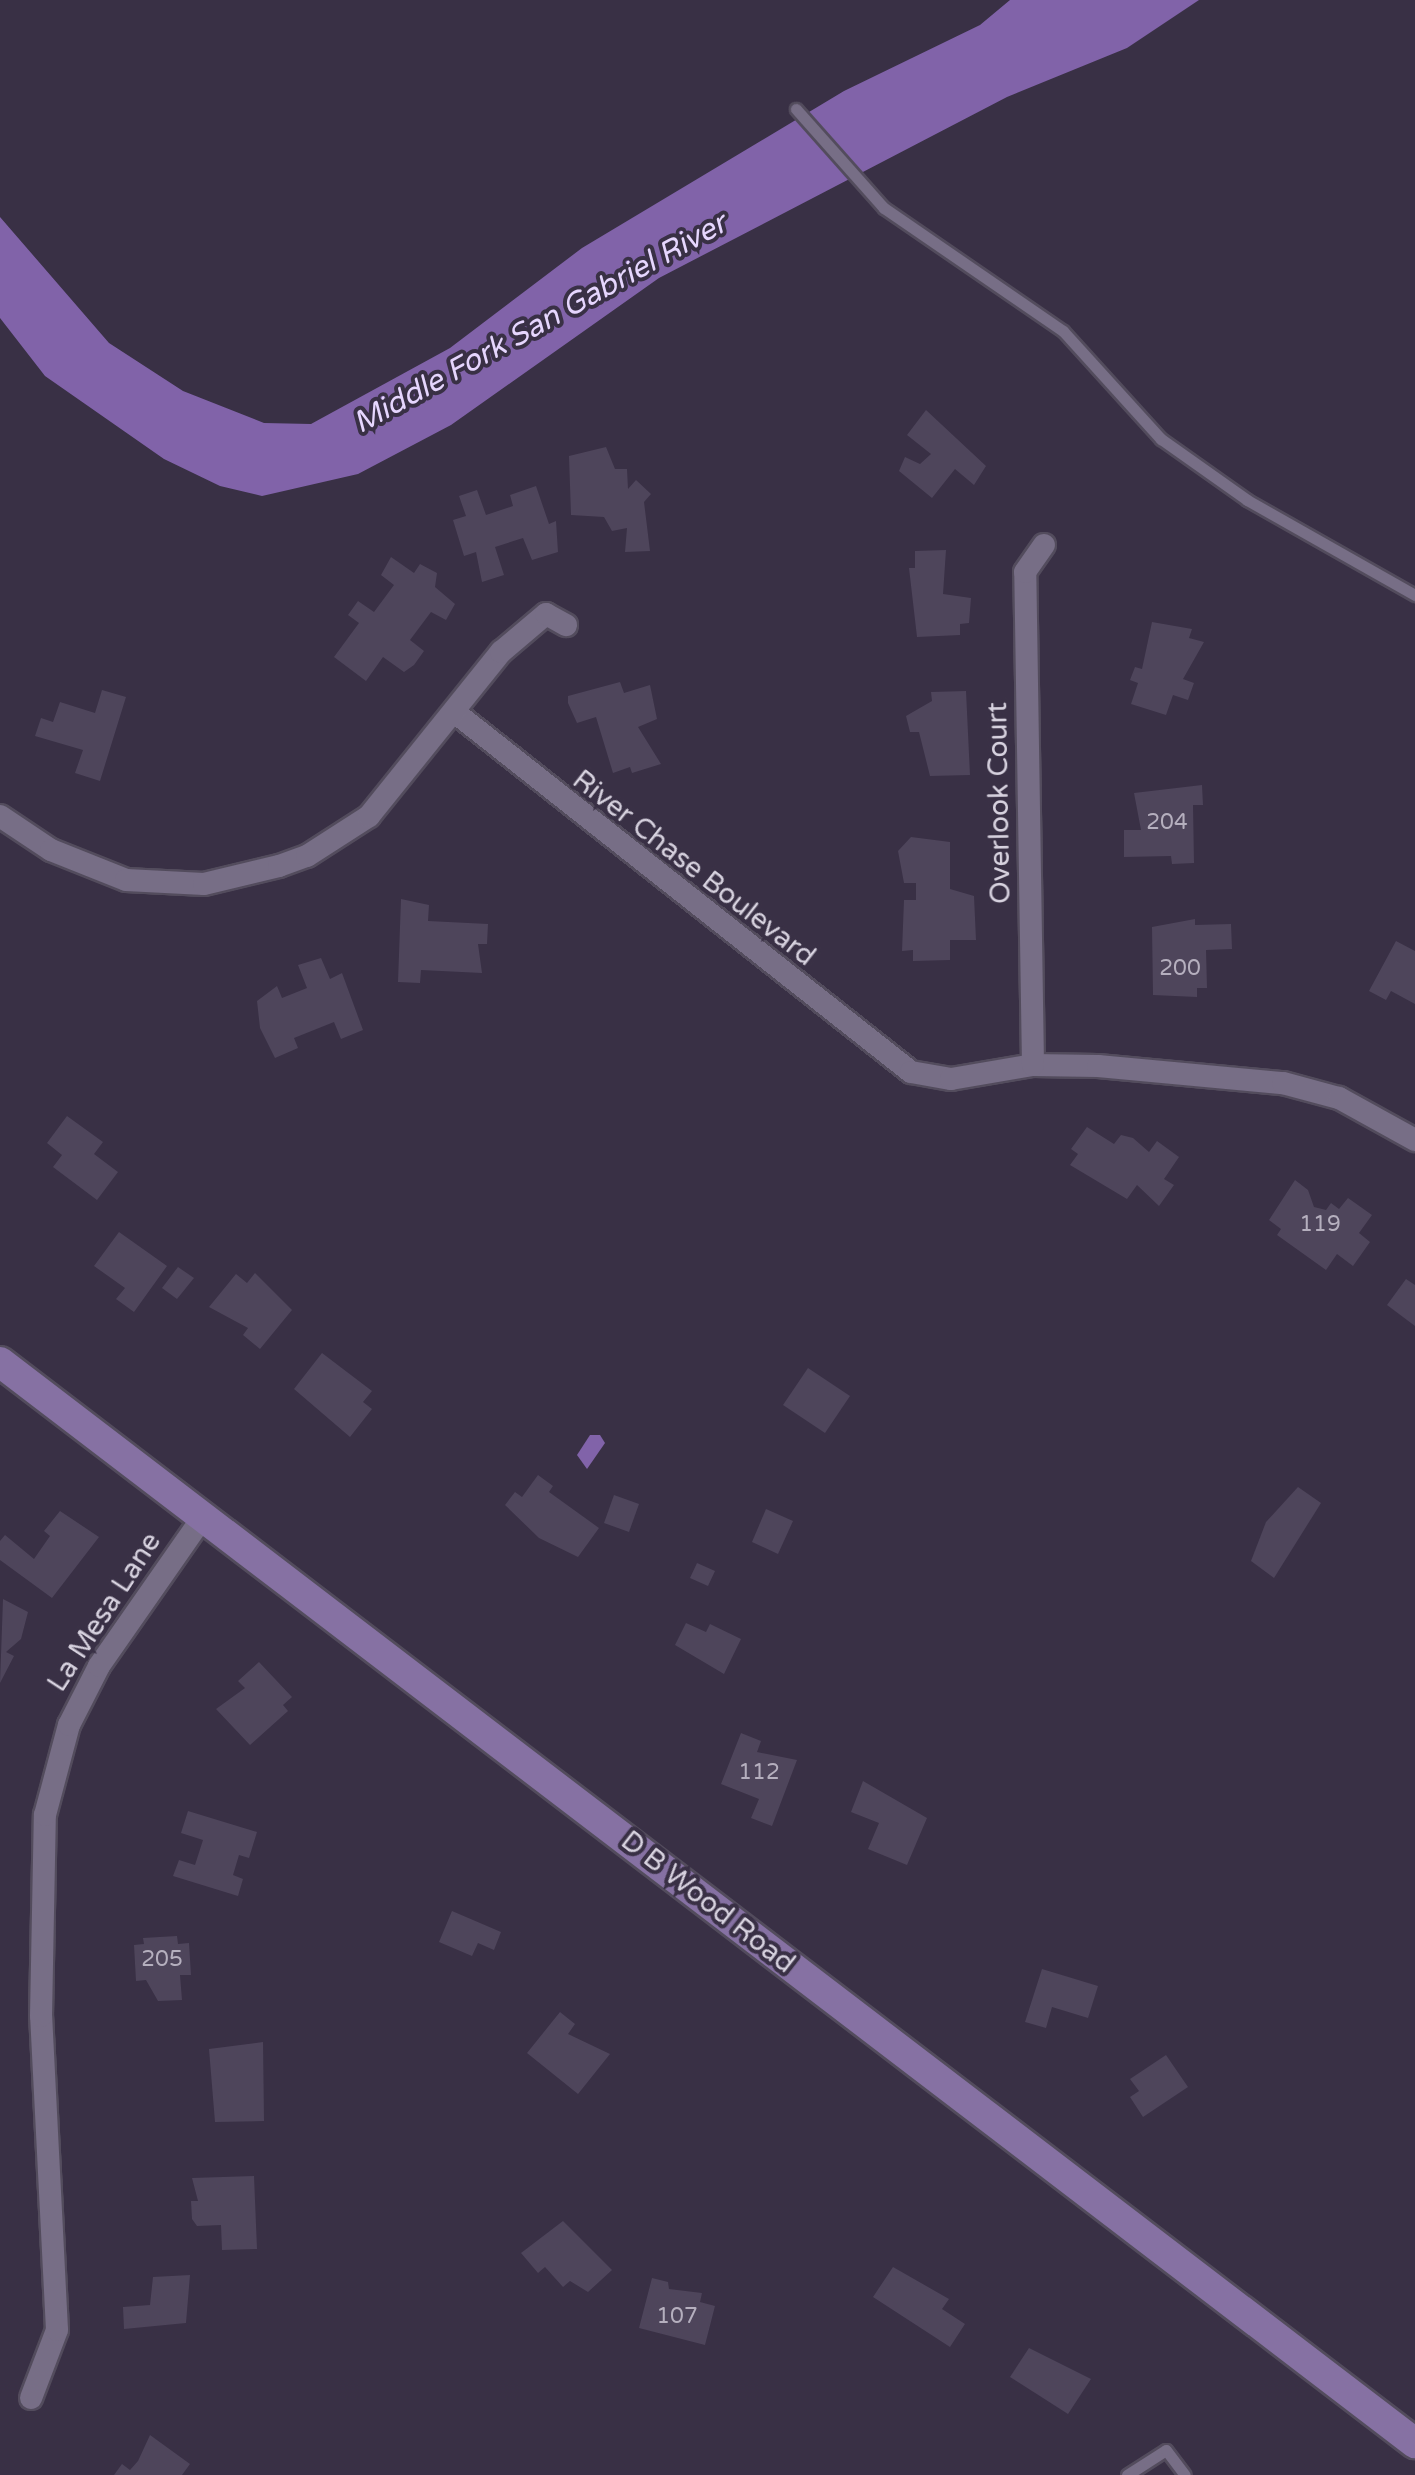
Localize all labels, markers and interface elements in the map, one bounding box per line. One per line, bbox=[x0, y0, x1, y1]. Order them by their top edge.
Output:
water label: Middle Fork San Gabriel River bbox=[347, 206, 733, 442]
street label: Overlook Court bbox=[980, 702, 1018, 904]
street label: River Chase Boulevard bbox=[566, 763, 822, 973]
house number: 204 bbox=[1146, 810, 1188, 836]
house number: 200 bbox=[1159, 956, 1201, 982]
house number: 119 bbox=[1299, 1212, 1341, 1238]
street label: La Mesa Lane bbox=[40, 1526, 168, 1698]
house number: 112 bbox=[738, 1760, 780, 1786]
street label: D B Wood Road bbox=[614, 1824, 802, 1980]
house number: 205 bbox=[141, 1947, 183, 1973]
house number: 107 bbox=[656, 2304, 698, 2330]

